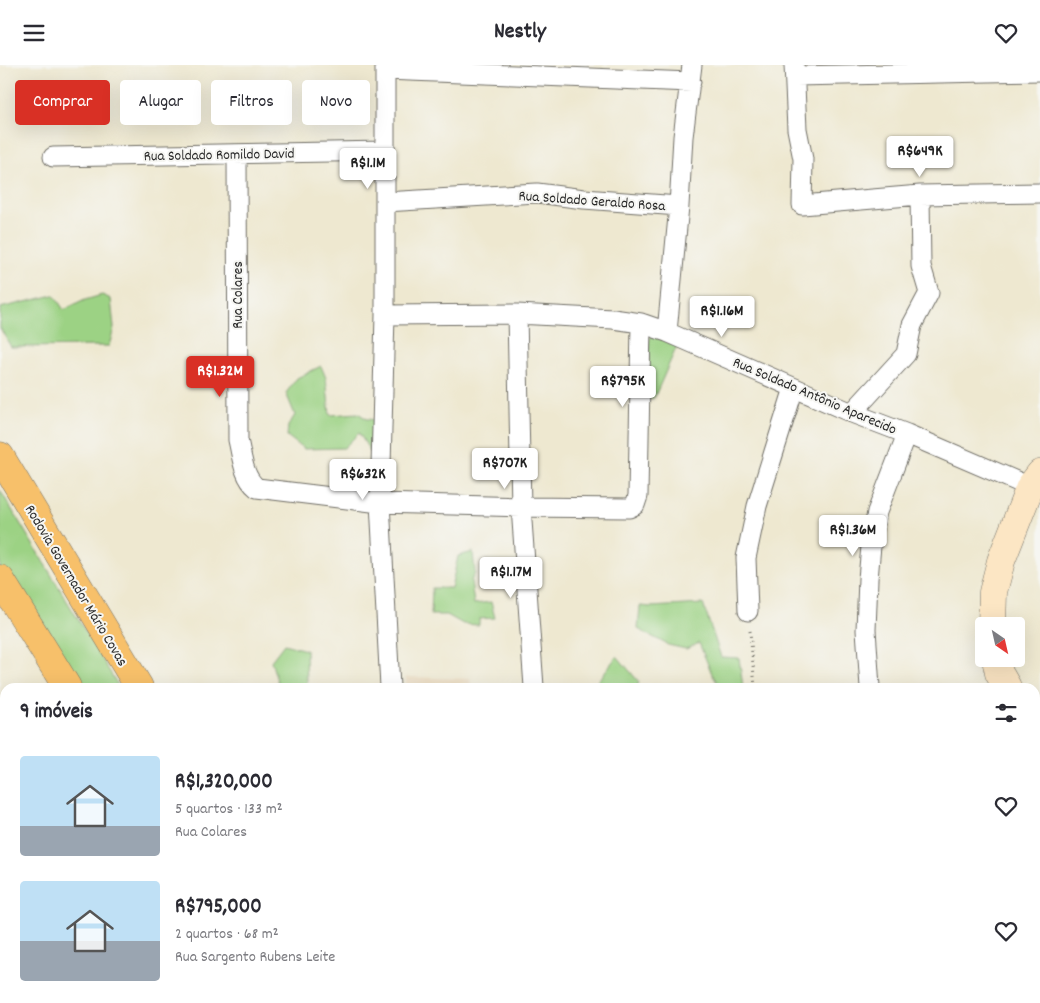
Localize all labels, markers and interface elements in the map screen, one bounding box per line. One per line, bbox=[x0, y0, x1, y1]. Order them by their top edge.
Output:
text: Nestly bbox=[494, 17, 546, 48]
icon: menu bbox=[20, 19, 48, 47]
icon: heart bbox=[992, 19, 1020, 47]
chip: Comprar bbox=[15, 80, 110, 125]
chip: Alugar bbox=[120, 80, 201, 125]
chip: Filtros bbox=[211, 80, 292, 125]
chip: Novo bbox=[302, 80, 370, 125]
pin: R$649K bbox=[879, 135, 961, 178]
text: R$649K bbox=[897, 140, 943, 163]
street label: Rua Soldado Romildo David bbox=[143, 144, 295, 168]
pin: R$1.1M bbox=[327, 147, 409, 190]
text: R$1.1M bbox=[351, 152, 385, 175]
street label: Rua Soldado Geraldo Rosa bbox=[518, 186, 667, 218]
street label: Rua Colares bbox=[228, 261, 250, 329]
pin: R$1.16M bbox=[676, 295, 768, 338]
text: R$1.16M bbox=[701, 300, 743, 323]
street label: Rua Soldado Antônio Aparecido bbox=[729, 352, 900, 442]
pin: R$1.32M bbox=[174, 355, 266, 398]
text: R$1.32M bbox=[197, 360, 243, 383]
pin: R$795K bbox=[582, 365, 664, 408]
text: R$795K bbox=[601, 370, 645, 393]
pin: R$707K bbox=[464, 447, 546, 490]
text: R$707K bbox=[483, 452, 527, 475]
pin: R$632K bbox=[322, 459, 404, 501]
text: R$632K bbox=[340, 463, 386, 486]
street label: Rodovia Governador Mário Covas bbox=[18, 501, 132, 671]
pin: R$1.36M bbox=[807, 515, 899, 557]
text: R$1.36M bbox=[830, 519, 876, 542]
pin: R$1.17M bbox=[465, 557, 557, 599]
text: R$1.17M bbox=[490, 561, 532, 584]
north arrow bbox=[975, 617, 1025, 667]
map controls bbox=[975, 617, 1025, 667]
text: 9 imóveis bbox=[20, 698, 93, 728]
icon: filters bbox=[992, 699, 1020, 727]
text: R$1,320,000 bbox=[175, 768, 273, 798]
icon: home bbox=[60, 776, 120, 836]
icon: heart bbox=[992, 792, 1020, 820]
text: 5 quartos · 133 m² bbox=[175, 798, 282, 821]
text: Rua Colares bbox=[175, 821, 247, 844]
text: R$795,000 bbox=[175, 893, 262, 923]
icon: home bbox=[60, 901, 120, 961]
icon: heart bbox=[992, 917, 1020, 945]
text: 2 quartos · 68 m² bbox=[175, 923, 279, 946]
text: Rua Sargento Rubens Leite bbox=[175, 946, 335, 969]

